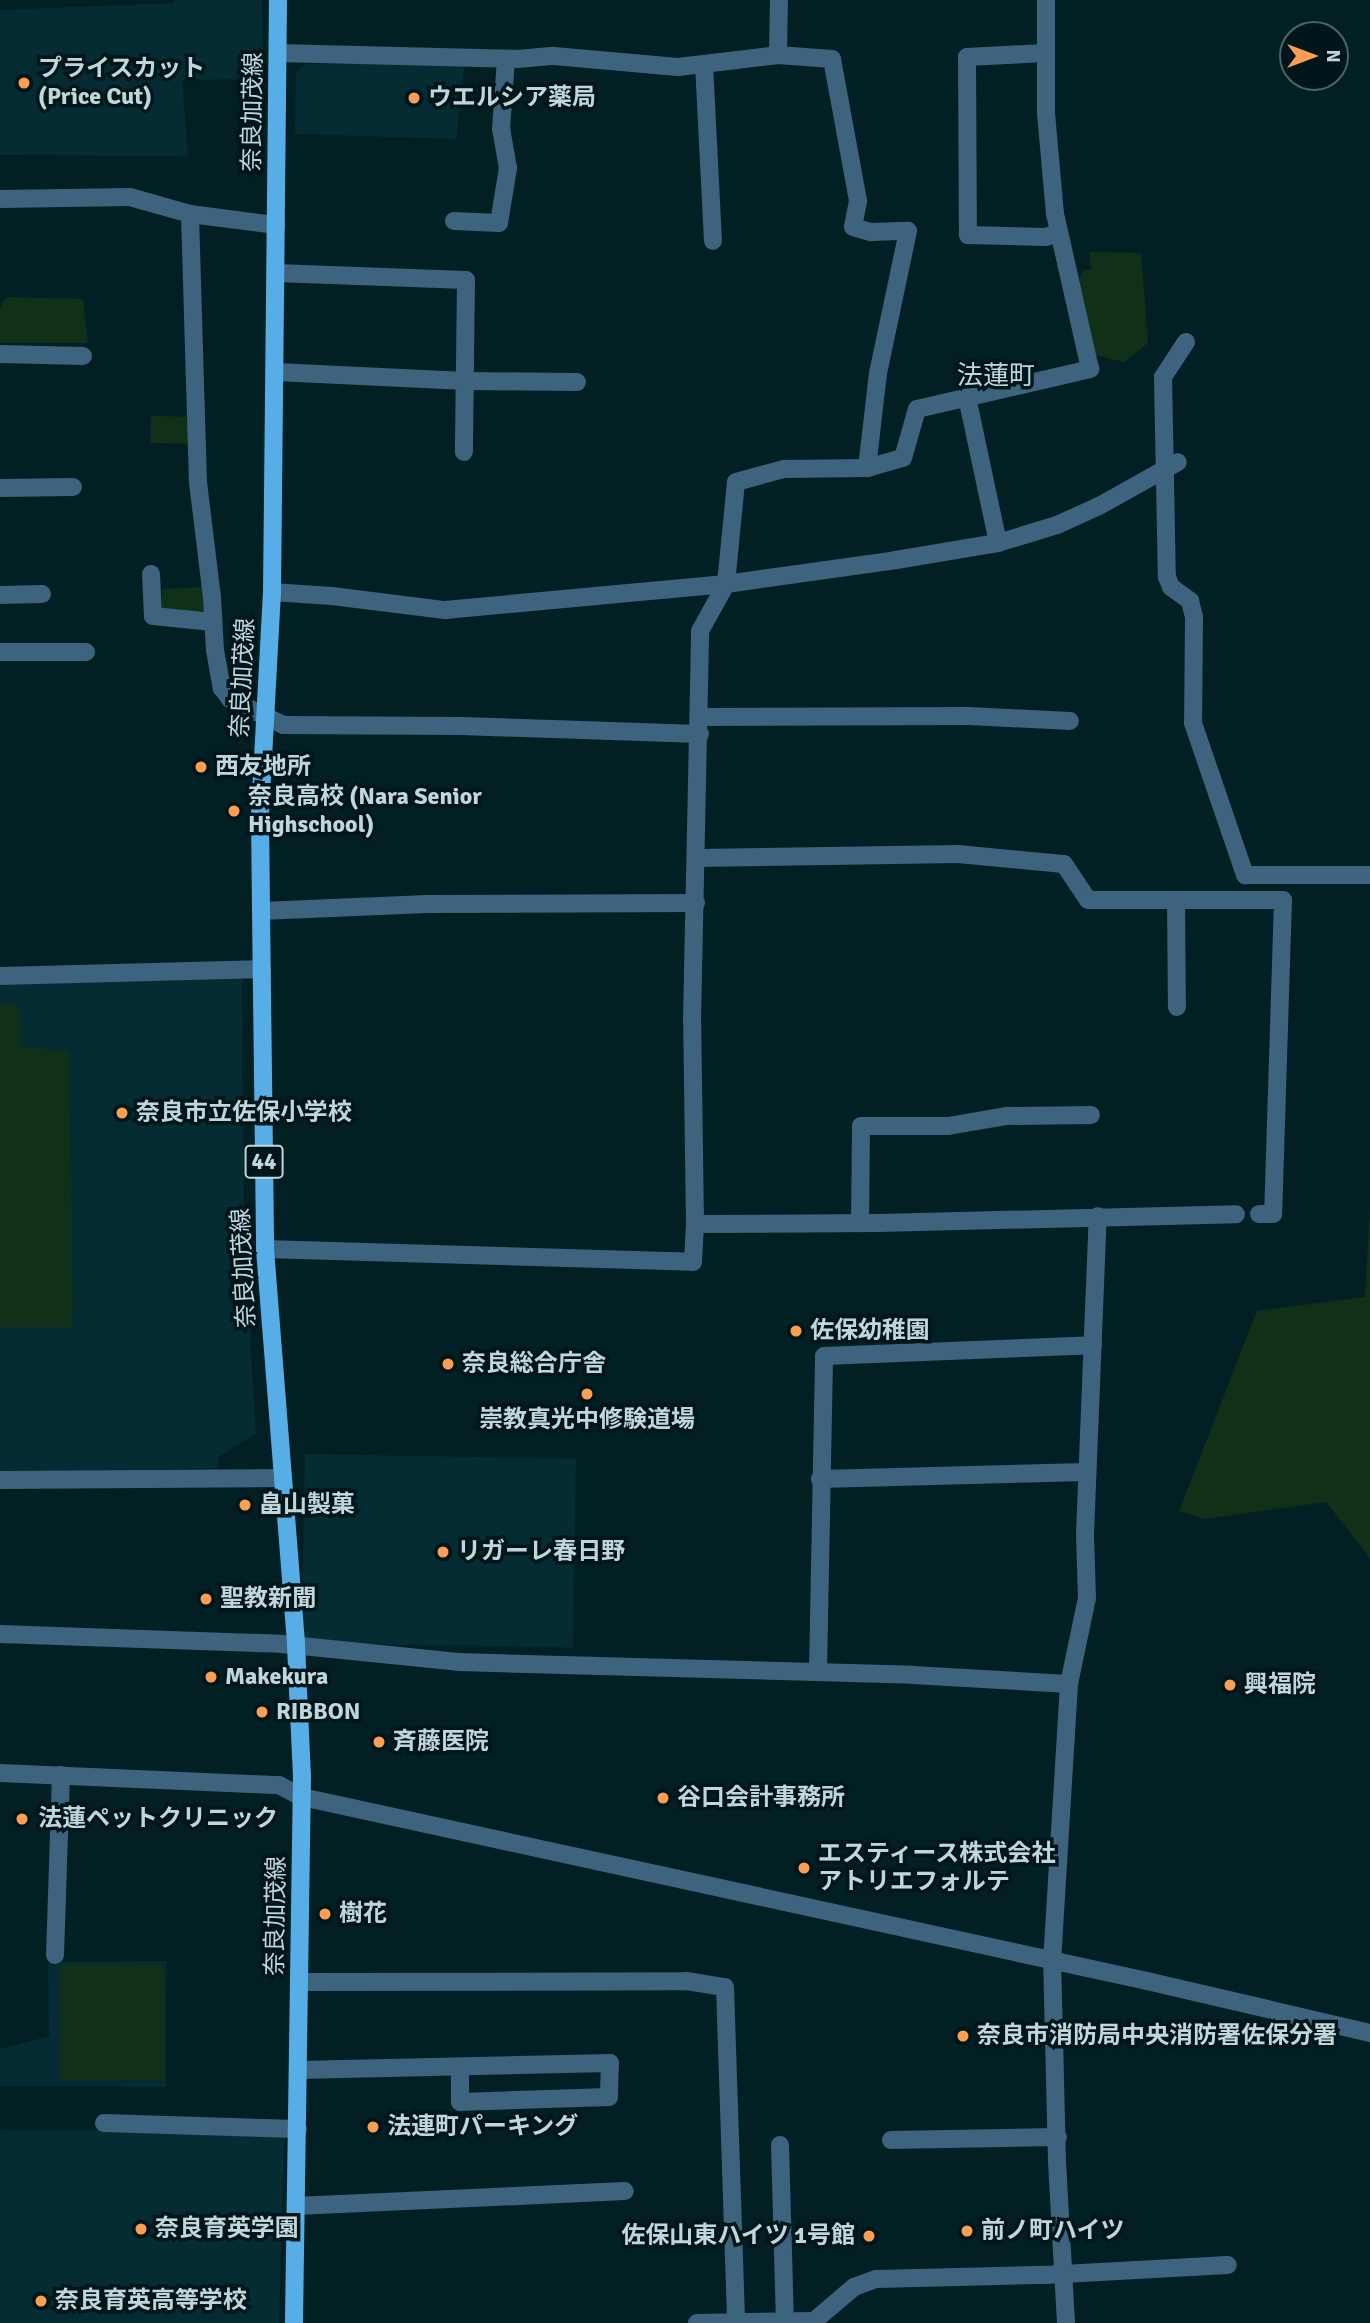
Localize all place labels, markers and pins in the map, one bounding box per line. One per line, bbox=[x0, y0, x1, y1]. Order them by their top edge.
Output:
place label: プライスカット (Price Cut) bbox=[38, 55, 206, 111]
marker: プライスカット (Price Cut) bbox=[16, 75, 32, 91]
place label: ウエルシア薬局 bbox=[428, 84, 596, 112]
marker: ウエルシア薬局 bbox=[406, 90, 422, 106]
place label: 西友地所 bbox=[215, 753, 311, 781]
marker: 西友地所 bbox=[193, 759, 209, 775]
place label: 奈良高校 (Nara Senior Highschool) bbox=[248, 783, 482, 839]
marker: 奈良高校 (Nara Senior Highschool) bbox=[226, 803, 242, 819]
place label: 奈良市立佐保小学校 bbox=[136, 1099, 352, 1127]
marker: 奈良市立佐保小学校 bbox=[114, 1105, 130, 1121]
place label: 佐保幼稚園 bbox=[810, 1317, 930, 1345]
marker: 佐保幼稚園 bbox=[788, 1323, 804, 1339]
place label: 奈良総合庁舎 bbox=[462, 1350, 606, 1378]
marker: 奈良総合庁舎 bbox=[440, 1356, 456, 1372]
marker: 崇教真光中修験道場 bbox=[579, 1386, 595, 1402]
place label: 崇教真光中修験道場 bbox=[479, 1406, 695, 1434]
place label: 畠山製菓 bbox=[259, 1491, 355, 1519]
marker: 畠山製菓 bbox=[237, 1497, 253, 1513]
place label: リガーレ春日野 bbox=[457, 1538, 625, 1566]
marker: リガーレ春日野 bbox=[435, 1544, 451, 1560]
place label: 聖教新聞 bbox=[220, 1585, 316, 1613]
marker: 聖教新聞 bbox=[198, 1591, 214, 1607]
place label: Makekura bbox=[225, 1663, 328, 1691]
marker: Makekura bbox=[203, 1669, 219, 1685]
place label: 興福院 bbox=[1244, 1671, 1316, 1699]
marker: 興福院 bbox=[1222, 1677, 1238, 1693]
place label: RIBBON bbox=[276, 1698, 360, 1726]
marker: RIBBON bbox=[254, 1704, 270, 1720]
place label: 斉藤医院 bbox=[393, 1728, 489, 1756]
marker: 斉藤医院 bbox=[371, 1734, 387, 1750]
place label: 谷口会計事務所 bbox=[677, 1784, 845, 1812]
marker: 谷口会計事務所 bbox=[655, 1790, 671, 1806]
place label: 法蓮ペットクリニック bbox=[38, 1805, 278, 1833]
marker: 法蓮ペットクリニック bbox=[12, 1809, 32, 1829]
place label: エスティース株式会社 アトリエフォルテ bbox=[818, 1840, 1058, 1896]
marker: エスティース株式会社 アトリエフォルテ bbox=[796, 1860, 812, 1876]
place label: 樹花 bbox=[339, 1900, 387, 1928]
marker: 樹花 bbox=[317, 1906, 333, 1922]
place label: 奈良市消防局中央消防署佐保分署 bbox=[977, 2022, 1337, 2050]
marker: 奈良市消防局中央消防署佐保分署 bbox=[955, 2028, 971, 2044]
place label: 法連町パーキング bbox=[387, 2113, 579, 2141]
marker: 法連町パーキング bbox=[365, 2119, 381, 2135]
place label: 奈良育英学園 bbox=[155, 2215, 299, 2243]
place label: 前ノ町ハイツ bbox=[981, 2217, 1125, 2245]
marker: 奈良育英学園 bbox=[133, 2221, 149, 2237]
place label: 佐保山東ハイツ 1号館 bbox=[621, 2222, 855, 2250]
marker: 前ノ町ハイツ bbox=[959, 2223, 975, 2239]
marker: 佐保山東ハイツ 1号館 bbox=[861, 2228, 877, 2244]
place label: 奈良育英高等学校 bbox=[55, 2287, 247, 2315]
marker: 奈良育英高等学校 bbox=[33, 2293, 49, 2309]

